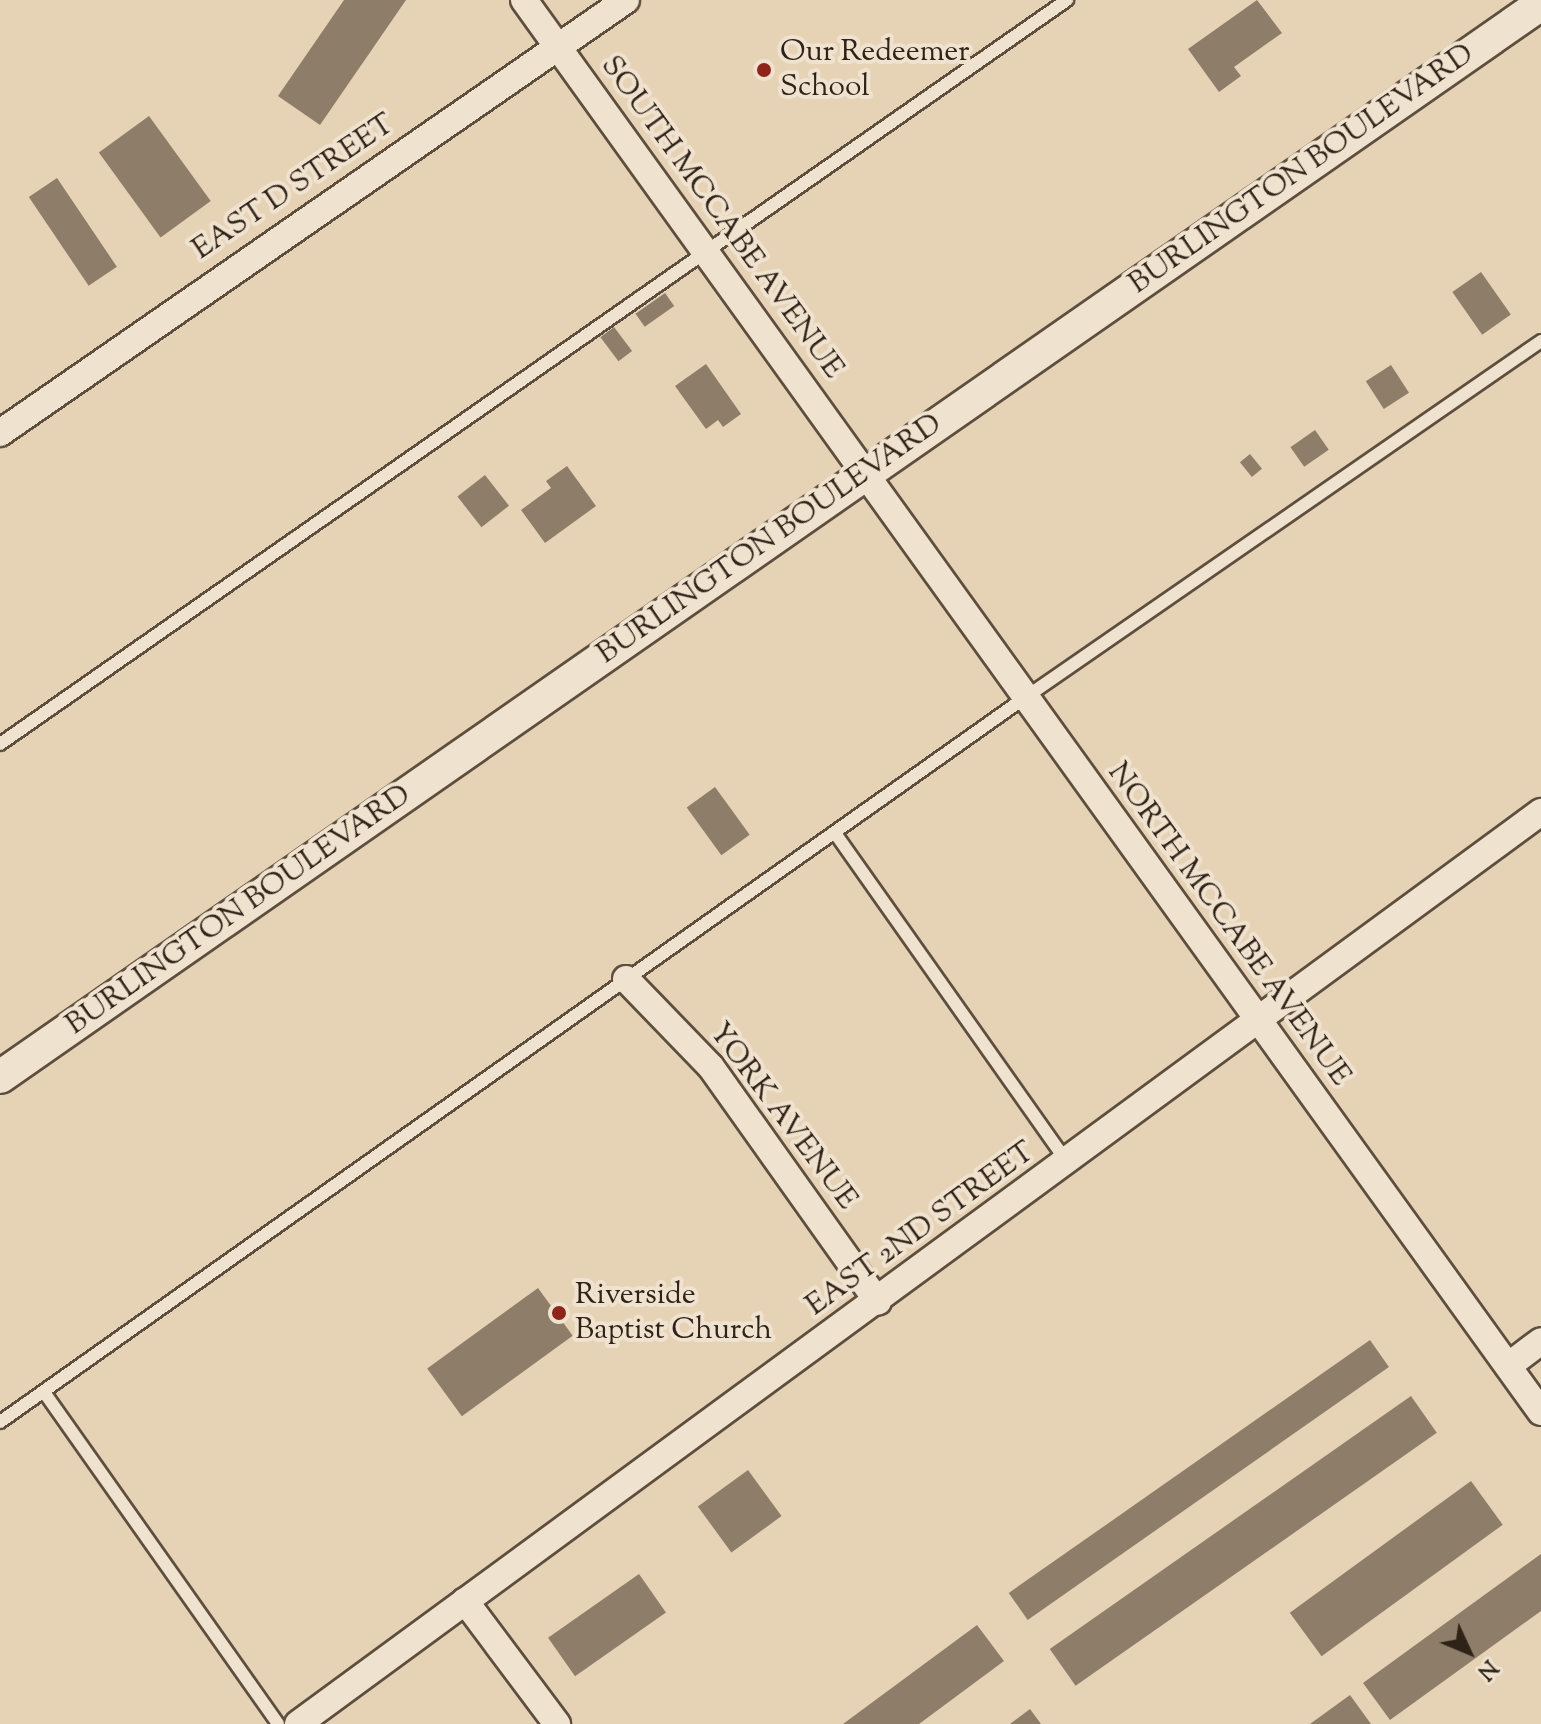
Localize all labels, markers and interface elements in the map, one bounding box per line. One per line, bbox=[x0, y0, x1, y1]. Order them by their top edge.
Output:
place label: Our Redeemer School bbox=[780, 35, 970, 106]
street label: BURLINGTON BOULEVARD bbox=[1123, 37, 1481, 303]
street label: SOUTH MCCABE AVENUE bbox=[592, 50, 850, 386]
marker: Our Redeemer School bbox=[755, 61, 773, 79]
street label: EAST D STREET bbox=[186, 107, 402, 269]
street label: BURLINGTON BOULEVARD bbox=[591, 407, 949, 673]
street label: NORTH MCCABE AVENUE bbox=[1099, 756, 1357, 1094]
street label: BURLINGTON BOULEVARD bbox=[60, 778, 418, 1044]
street label: YORK AVENUE bbox=[700, 1016, 864, 1218]
street label: EAST 2ND STREET bbox=[800, 1135, 1042, 1325]
place label: Riverside Baptist Church bbox=[575, 1278, 772, 1348]
marker: Riverside Baptist Church bbox=[550, 1304, 568, 1322]
north arrow bbox=[1429, 1612, 1509, 1692]
text: N bbox=[1469, 1651, 1504, 1686]

